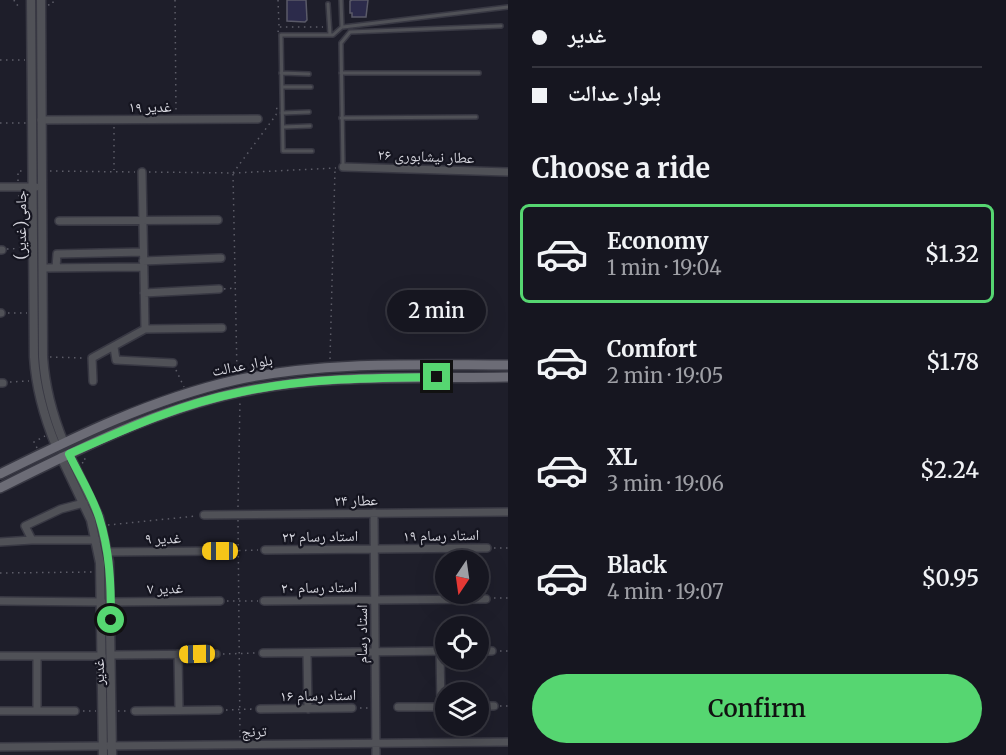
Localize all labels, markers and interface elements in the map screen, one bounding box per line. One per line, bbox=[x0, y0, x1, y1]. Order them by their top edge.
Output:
text: غدیر bbox=[568, 21, 606, 49]
text: بلوار عدالت bbox=[568, 79, 661, 107]
street label: غدیر ۱۹ bbox=[129, 97, 172, 116]
street label: عطار نیشابوری ۲۶ bbox=[377, 145, 475, 168]
text: Choose a ride bbox=[532, 151, 710, 185]
street label: جامی(غدیر) bbox=[11, 190, 31, 260]
icon: car bbox=[535, 227, 589, 281]
text: Economy bbox=[607, 227, 708, 255]
text: $1.32 bbox=[925, 240, 979, 268]
text: 1 min · 19:04 bbox=[607, 255, 722, 280]
callout: 2 min bbox=[388, 290, 486, 332]
text: 2 min bbox=[408, 298, 465, 323]
icon: car bbox=[535, 335, 589, 389]
text: Comfort bbox=[607, 335, 697, 363]
text: $1.78 bbox=[926, 348, 979, 376]
street label: بلوار عدالت bbox=[210, 350, 274, 380]
route end bbox=[423, 363, 450, 390]
text: 2 min · 19:05 bbox=[607, 363, 724, 388]
icon: car bbox=[535, 443, 589, 497]
text: XL bbox=[607, 443, 637, 471]
text: $2.24 bbox=[920, 456, 979, 484]
text: 3 min · 19:06 bbox=[607, 471, 724, 496]
street label: عطار ۲۴ bbox=[334, 490, 378, 510]
street label: استاد رسام ۱۹ bbox=[403, 525, 479, 546]
street label: استاد رسام ۲۲ bbox=[282, 526, 358, 547]
street label: غدیر ۹ bbox=[145, 528, 182, 548]
car bbox=[202, 542, 238, 560]
north arrow bbox=[435, 550, 489, 604]
map controls bbox=[435, 550, 489, 736]
icon: car bbox=[535, 551, 589, 605]
text: Black bbox=[607, 551, 667, 579]
text: $0.95 bbox=[922, 564, 979, 592]
street label: استاد رسام ۲۰ bbox=[281, 577, 357, 598]
street label: غدیر ۷ bbox=[147, 578, 184, 598]
text: 4 min · 19:07 bbox=[607, 579, 724, 604]
street label: استاد رسام bbox=[352, 604, 372, 664]
route start bbox=[97, 606, 124, 633]
button: locate bbox=[435, 616, 489, 670]
car bbox=[179, 645, 215, 663]
street label: غدیر bbox=[89, 659, 108, 686]
button: Confirm bbox=[532, 674, 982, 743]
button: layers bbox=[435, 682, 489, 736]
street label: استاد رسام ۱۶ bbox=[280, 685, 356, 706]
street label: ترنج bbox=[241, 721, 267, 742]

